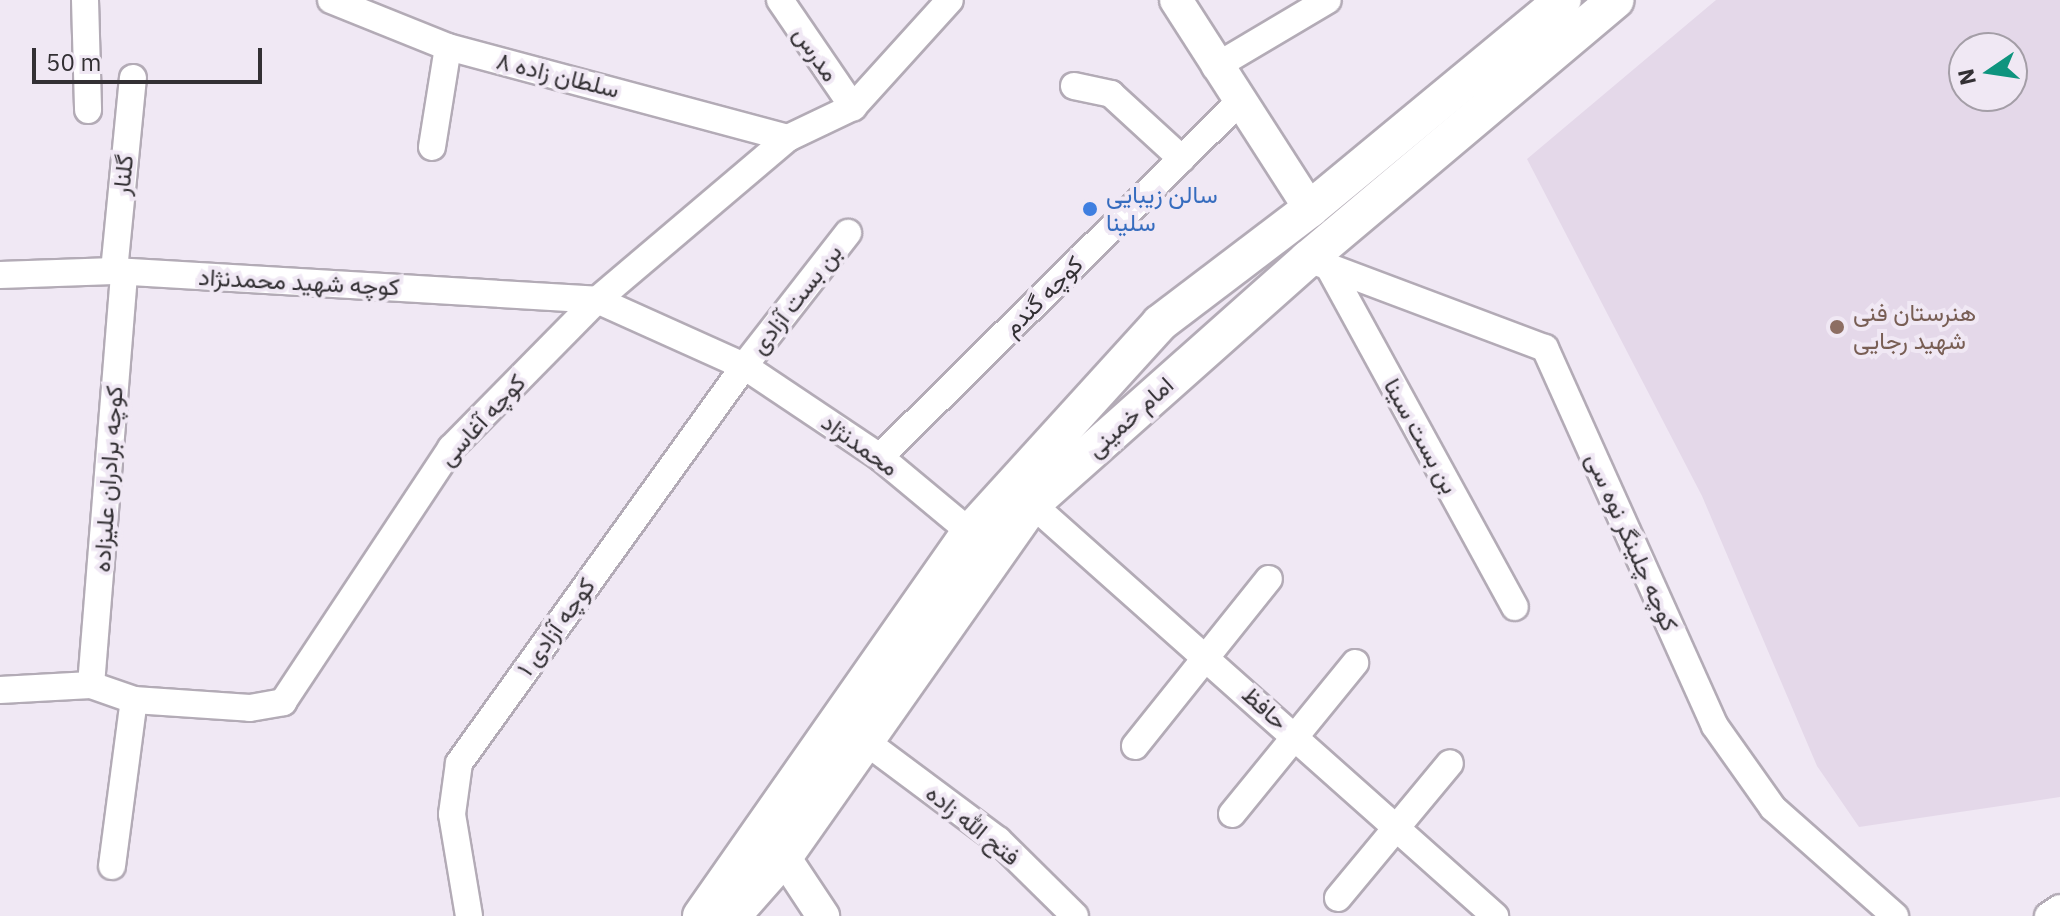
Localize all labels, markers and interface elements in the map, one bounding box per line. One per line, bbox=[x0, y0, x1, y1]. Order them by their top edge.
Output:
street label: مدرس bbox=[787, 21, 845, 87]
scale bar bbox=[36, 32, 266, 82]
north arrow bbox=[1948, 32, 2028, 112]
text: 50 m bbox=[46, 46, 101, 78]
street label: سلطان زاده ۸ bbox=[494, 46, 622, 104]
text: N bbox=[1950, 66, 1982, 88]
street label: گلنار bbox=[107, 153, 139, 197]
place label: سالن زیبایی سلینا bbox=[1106, 181, 1218, 237]
marker: سالن زیبایی سلینا bbox=[1081, 200, 1099, 218]
street label: بن بست آزادی bbox=[744, 238, 848, 360]
street label: کوچه گندم bbox=[997, 250, 1089, 342]
street label: کوچه شهید محمدنژاد bbox=[198, 262, 400, 302]
place label: هنرستان فنی شهید رجایی bbox=[1853, 299, 1976, 355]
marker: هنرستان فنی شهید رجایی bbox=[1828, 318, 1846, 336]
street label: کوچه آغاسی bbox=[432, 368, 532, 472]
street label: امام خمینی bbox=[1081, 371, 1179, 463]
street label: بن بست سینا bbox=[1378, 373, 1464, 499]
street label: کوچه برادران علیزاده bbox=[87, 385, 129, 573]
street label: محمدنژاد bbox=[816, 408, 904, 482]
street label: کوچه چلینگر نوه سی bbox=[1580, 448, 1684, 636]
street label: کوچه آزادی ۱ bbox=[511, 572, 601, 682]
street label: حافظ bbox=[1236, 680, 1294, 736]
street label: فتح الله زاده bbox=[920, 778, 1026, 872]

